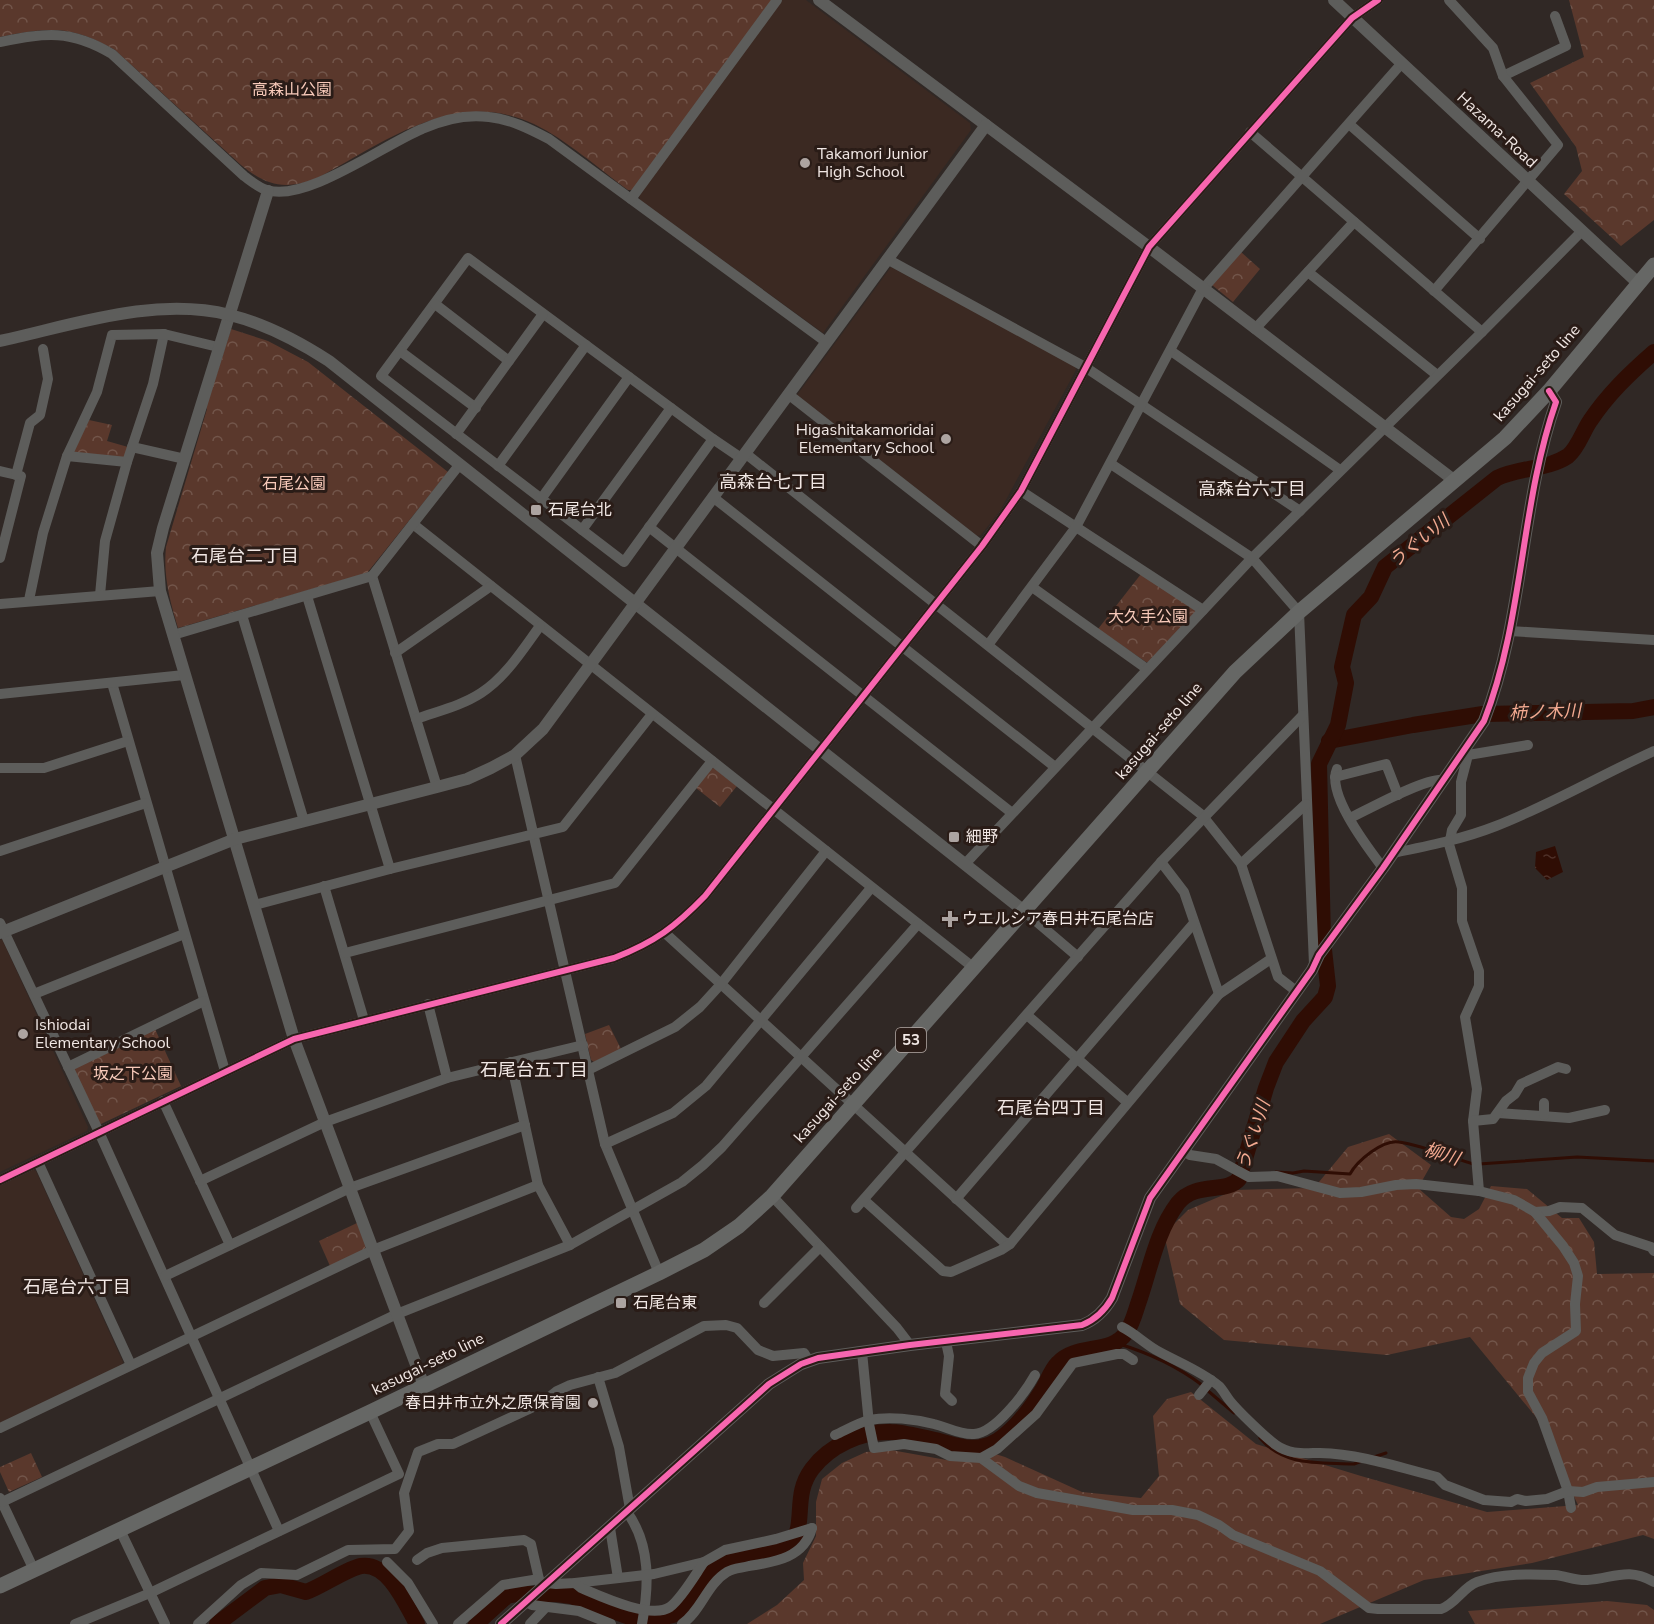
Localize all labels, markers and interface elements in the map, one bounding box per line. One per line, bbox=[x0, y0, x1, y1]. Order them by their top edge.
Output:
park label: 高森山公園 bbox=[252, 79, 332, 101]
street label: Hazama-Road bbox=[1452, 87, 1542, 173]
place label: Takamori Junior High School bbox=[817, 143, 928, 183]
marker: Takamori Junior High School bbox=[798, 156, 812, 170]
street label: kasugai-seto line bbox=[1489, 320, 1585, 426]
place label: Higashitakamoridai Elementary School bbox=[796, 419, 934, 459]
marker: Higashitakamoridai Elementary School bbox=[939, 432, 953, 446]
district label: 高森台七丁目 bbox=[719, 470, 827, 494]
park label: 石尾公園 bbox=[262, 473, 326, 495]
district label: 高森台六丁目 bbox=[1198, 477, 1306, 501]
place label: 石尾台北 bbox=[548, 499, 612, 521]
marker: 石尾台北 bbox=[529, 503, 543, 517]
water label: うぐい川 bbox=[1383, 508, 1456, 573]
district label: 石尾台二丁目 bbox=[191, 544, 299, 568]
park label: 大久手公園 bbox=[1108, 606, 1188, 628]
street label: kasugai-seto line bbox=[1111, 678, 1207, 784]
water label: 柿ノ木川 bbox=[1509, 699, 1583, 725]
place label: 細野 bbox=[966, 826, 998, 848]
marker: 細野 bbox=[947, 830, 961, 844]
place label: ウエルシア春日井石尾台店 bbox=[962, 908, 1154, 930]
marker: ウエルシア春日井石尾台店 bbox=[943, 912, 957, 926]
place label: Ishiodai Elementary School bbox=[35, 1014, 171, 1054]
marker: Ishiodai Elementary School bbox=[16, 1027, 30, 1041]
road number: 53 bbox=[896, 1028, 926, 1052]
street label: kasugai-seto line bbox=[789, 1042, 887, 1148]
district label: 石尾台五丁目 bbox=[480, 1058, 588, 1082]
park label: 坂之下公園 bbox=[93, 1063, 173, 1085]
water label: うぐい川 bbox=[1230, 1095, 1276, 1173]
district label: 石尾台四丁目 bbox=[997, 1096, 1105, 1120]
water label: 柳川 bbox=[1421, 1137, 1465, 1171]
district label: 石尾台六丁目 bbox=[23, 1275, 131, 1299]
place label: 石尾台東 bbox=[633, 1292, 697, 1314]
marker: 石尾台東 bbox=[614, 1296, 628, 1310]
street label: kasugai-seto line bbox=[368, 1327, 488, 1401]
place label: 春日井市立外之原保育園 bbox=[405, 1392, 581, 1414]
marker: 春日井市立外之原保育園 bbox=[586, 1396, 600, 1410]

